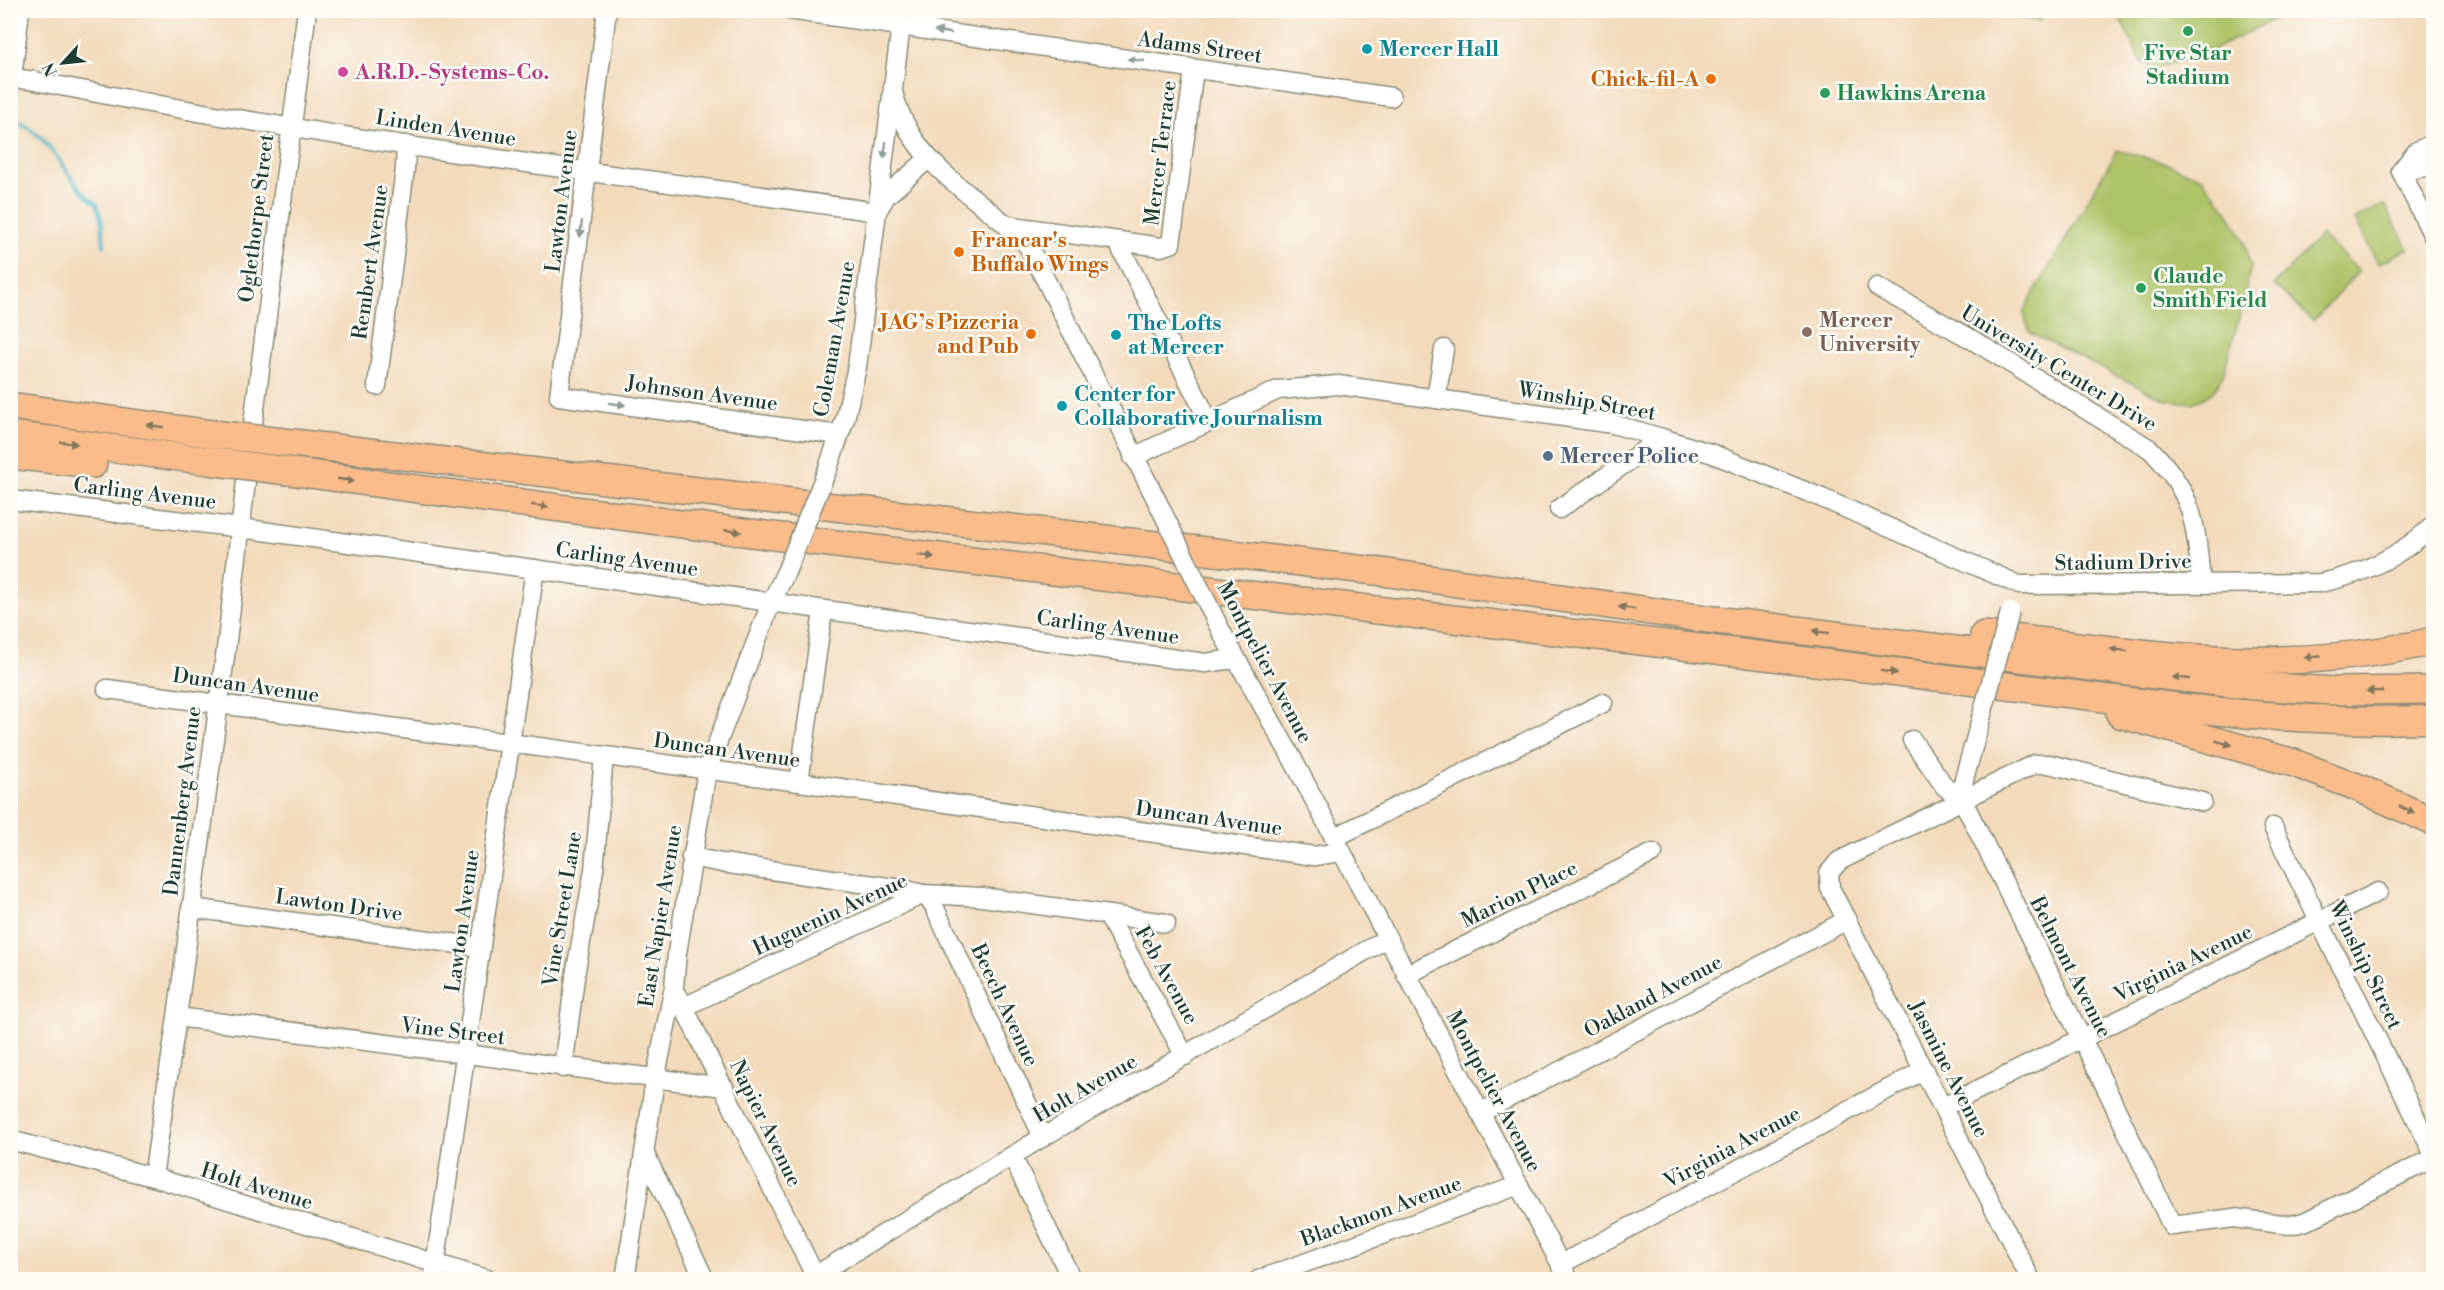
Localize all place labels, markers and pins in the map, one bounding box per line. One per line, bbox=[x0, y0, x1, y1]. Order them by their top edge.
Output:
marker: Five Star Stadium bbox=[2181, 24, 2195, 38]
place label: Mercer Hall bbox=[1379, 37, 1499, 63]
place label: Five Star Stadium bbox=[2144, 41, 2232, 91]
marker: Mercer Hall bbox=[1360, 42, 1374, 56]
place label: A.R.D.-Systems-Co. bbox=[354, 60, 549, 86]
marker: A.R.D.-Systems-Co. bbox=[336, 65, 350, 79]
place label: Chick-fil-A bbox=[1591, 67, 1700, 93]
marker: Chick-fil-A bbox=[1704, 72, 1718, 86]
place label: Hawkins Arena bbox=[1837, 81, 1987, 107]
marker: Hawkins Arena bbox=[1818, 86, 1832, 100]
place label: Francar's Buffalo Wings bbox=[971, 228, 1109, 278]
marker: Francar's Buffalo Wings bbox=[952, 245, 966, 259]
place label: Claude Smith Field bbox=[2153, 264, 2267, 314]
marker: Claude Smith Field bbox=[2134, 281, 2148, 295]
place label: Mercer University bbox=[1819, 308, 1921, 358]
place label: JAG’s Pizzeria and Pub bbox=[877, 310, 1020, 360]
place label: The Lofts at Mercer bbox=[1128, 311, 1224, 361]
marker: Mercer University bbox=[1800, 325, 1814, 339]
marker: JAG’s Pizzeria and Pub bbox=[1024, 327, 1038, 341]
marker: The Lofts at Mercer bbox=[1109, 328, 1123, 342]
place label: Center for Collaborative Journalism bbox=[1074, 382, 1323, 432]
marker: Center for Collaborative Journalism bbox=[1055, 399, 1069, 413]
place label: Mercer Police bbox=[1560, 444, 1699, 470]
marker: Mercer Police bbox=[1541, 449, 1555, 463]

